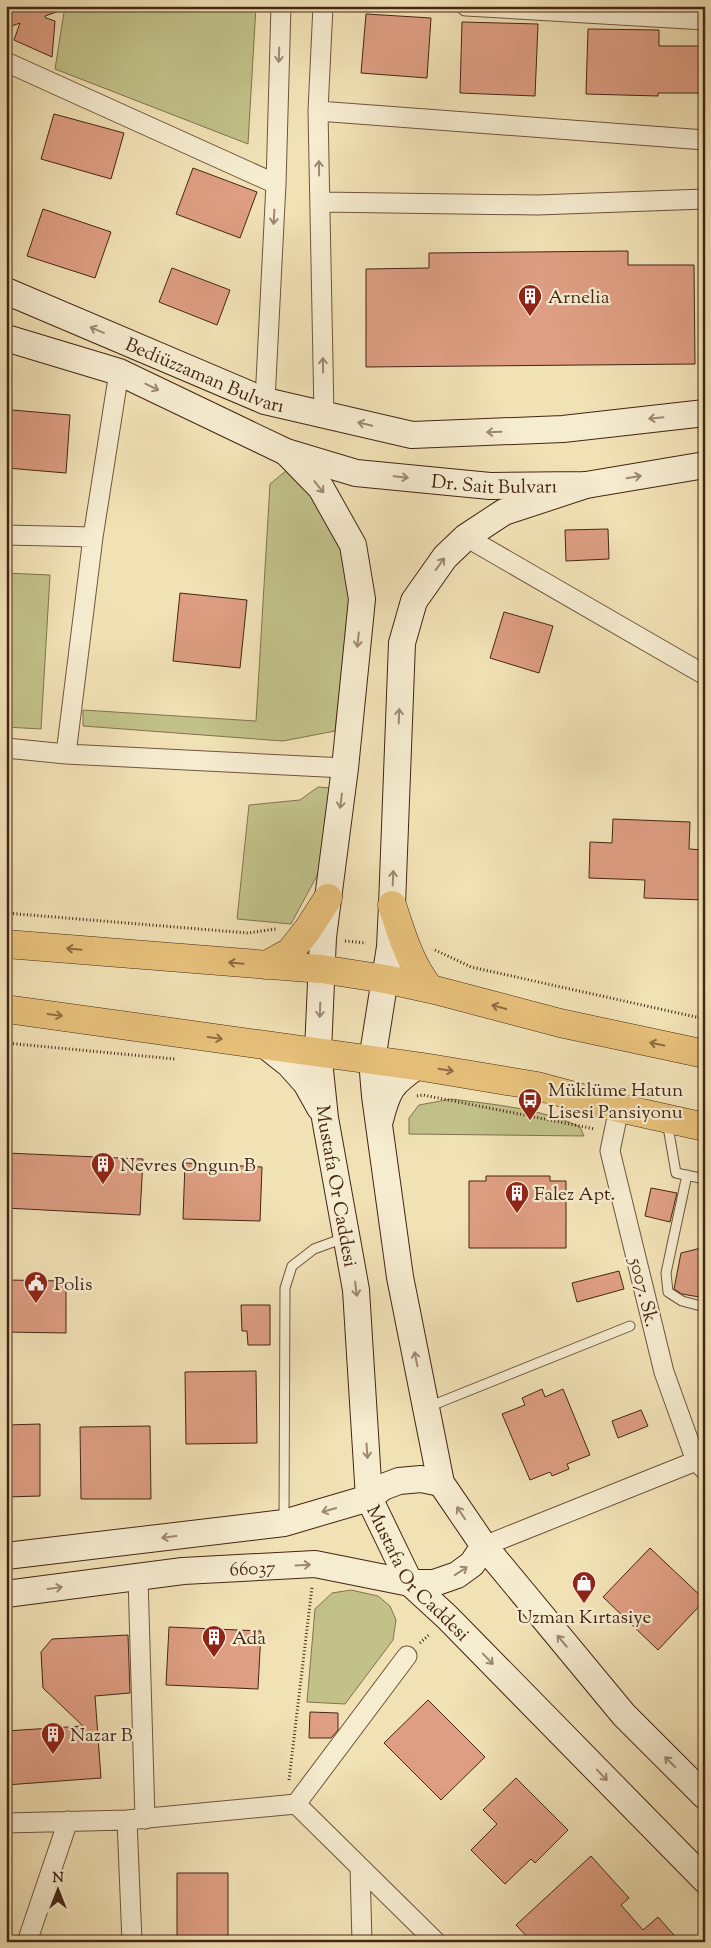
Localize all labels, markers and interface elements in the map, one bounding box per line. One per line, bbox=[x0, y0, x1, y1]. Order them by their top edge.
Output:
one-way arrow bbox=[275, 47, 284, 63]
one-way arrow bbox=[314, 160, 324, 176]
one-way arrow bbox=[270, 209, 279, 225]
building icon: Arnelia bbox=[517, 283, 543, 317]
place label: Arnelia bbox=[548, 285, 610, 312]
one-way arrow bbox=[90, 324, 105, 334]
street label: Bediüzzaman Bulvarı bbox=[120, 332, 286, 421]
one-way arrow bbox=[318, 357, 328, 374]
one-way arrow bbox=[144, 382, 159, 392]
one-way arrow bbox=[649, 413, 665, 423]
one-way arrow bbox=[357, 419, 373, 428]
one-way arrow bbox=[487, 427, 503, 436]
street label: Dr. Sait Bulvarı bbox=[430, 469, 557, 502]
one-way arrow bbox=[393, 472, 409, 482]
one-way arrow bbox=[626, 472, 642, 482]
one-way arrow bbox=[314, 480, 325, 493]
one-way arrow bbox=[435, 557, 446, 571]
one-way arrow bbox=[353, 631, 363, 647]
one-way arrow bbox=[395, 708, 404, 724]
one-way arrow bbox=[335, 793, 345, 809]
one-way arrow bbox=[388, 870, 398, 886]
one-way arrow bbox=[66, 945, 82, 954]
one-way arrow bbox=[228, 958, 244, 967]
one-way arrow bbox=[315, 1002, 324, 1018]
one-way arrow bbox=[491, 1002, 507, 1011]
one-way arrow bbox=[46, 1011, 62, 1021]
one-way arrow bbox=[207, 1033, 223, 1043]
one-way arrow bbox=[650, 1039, 666, 1048]
one-way arrow bbox=[437, 1066, 453, 1076]
place label: Müklüme Hatun Lisesi Pansiyonu bbox=[548, 1078, 683, 1127]
bus stop icon: Müklüme Hatun Lisesi Pansiyonu bbox=[517, 1087, 543, 1121]
street label: Mustafa Or Caddesi bbox=[308, 1104, 363, 1269]
building icon: Nevres Ongun B bbox=[90, 1151, 116, 1185]
place label: Nevres Ongun B bbox=[120, 1153, 256, 1180]
building icon: Falez Apt. bbox=[504, 1180, 530, 1214]
place label: Falez Apt. bbox=[534, 1182, 615, 1209]
street label: 5007. Sk. bbox=[621, 1254, 664, 1330]
public building icon: Polis bbox=[23, 1270, 49, 1304]
place label: Polis bbox=[54, 1272, 92, 1299]
one-way arrow bbox=[351, 1281, 361, 1297]
one-way arrow bbox=[411, 1352, 420, 1368]
one-way arrow bbox=[362, 1443, 371, 1459]
street label: Mustafa Or Caddesi bbox=[358, 1501, 475, 1648]
one-way arrow bbox=[321, 1505, 337, 1515]
one-way arrow bbox=[456, 1506, 467, 1520]
one-way arrow bbox=[161, 1532, 177, 1542]
street label: 66037 bbox=[229, 1555, 277, 1585]
one-way arrow bbox=[295, 1560, 311, 1569]
one-way arrow bbox=[454, 1566, 468, 1577]
shop icon: Uzman Kırtasiye bbox=[571, 1570, 597, 1604]
one-way arrow bbox=[46, 1583, 62, 1593]
place label: Uzman Kırtasiye bbox=[517, 1605, 651, 1632]
building icon: Ada bbox=[201, 1624, 227, 1658]
place label: Ada bbox=[232, 1626, 266, 1653]
one-way arrow bbox=[556, 1634, 568, 1647]
one-way arrow bbox=[482, 1652, 494, 1665]
building icon: Nazar B bbox=[40, 1721, 66, 1755]
place label: Nazar B bbox=[70, 1723, 133, 1750]
one-way arrow bbox=[664, 1755, 676, 1768]
one-way arrow bbox=[596, 1768, 608, 1781]
north arrow bbox=[32, 1866, 82, 1916]
text: N bbox=[52, 1869, 64, 1889]

